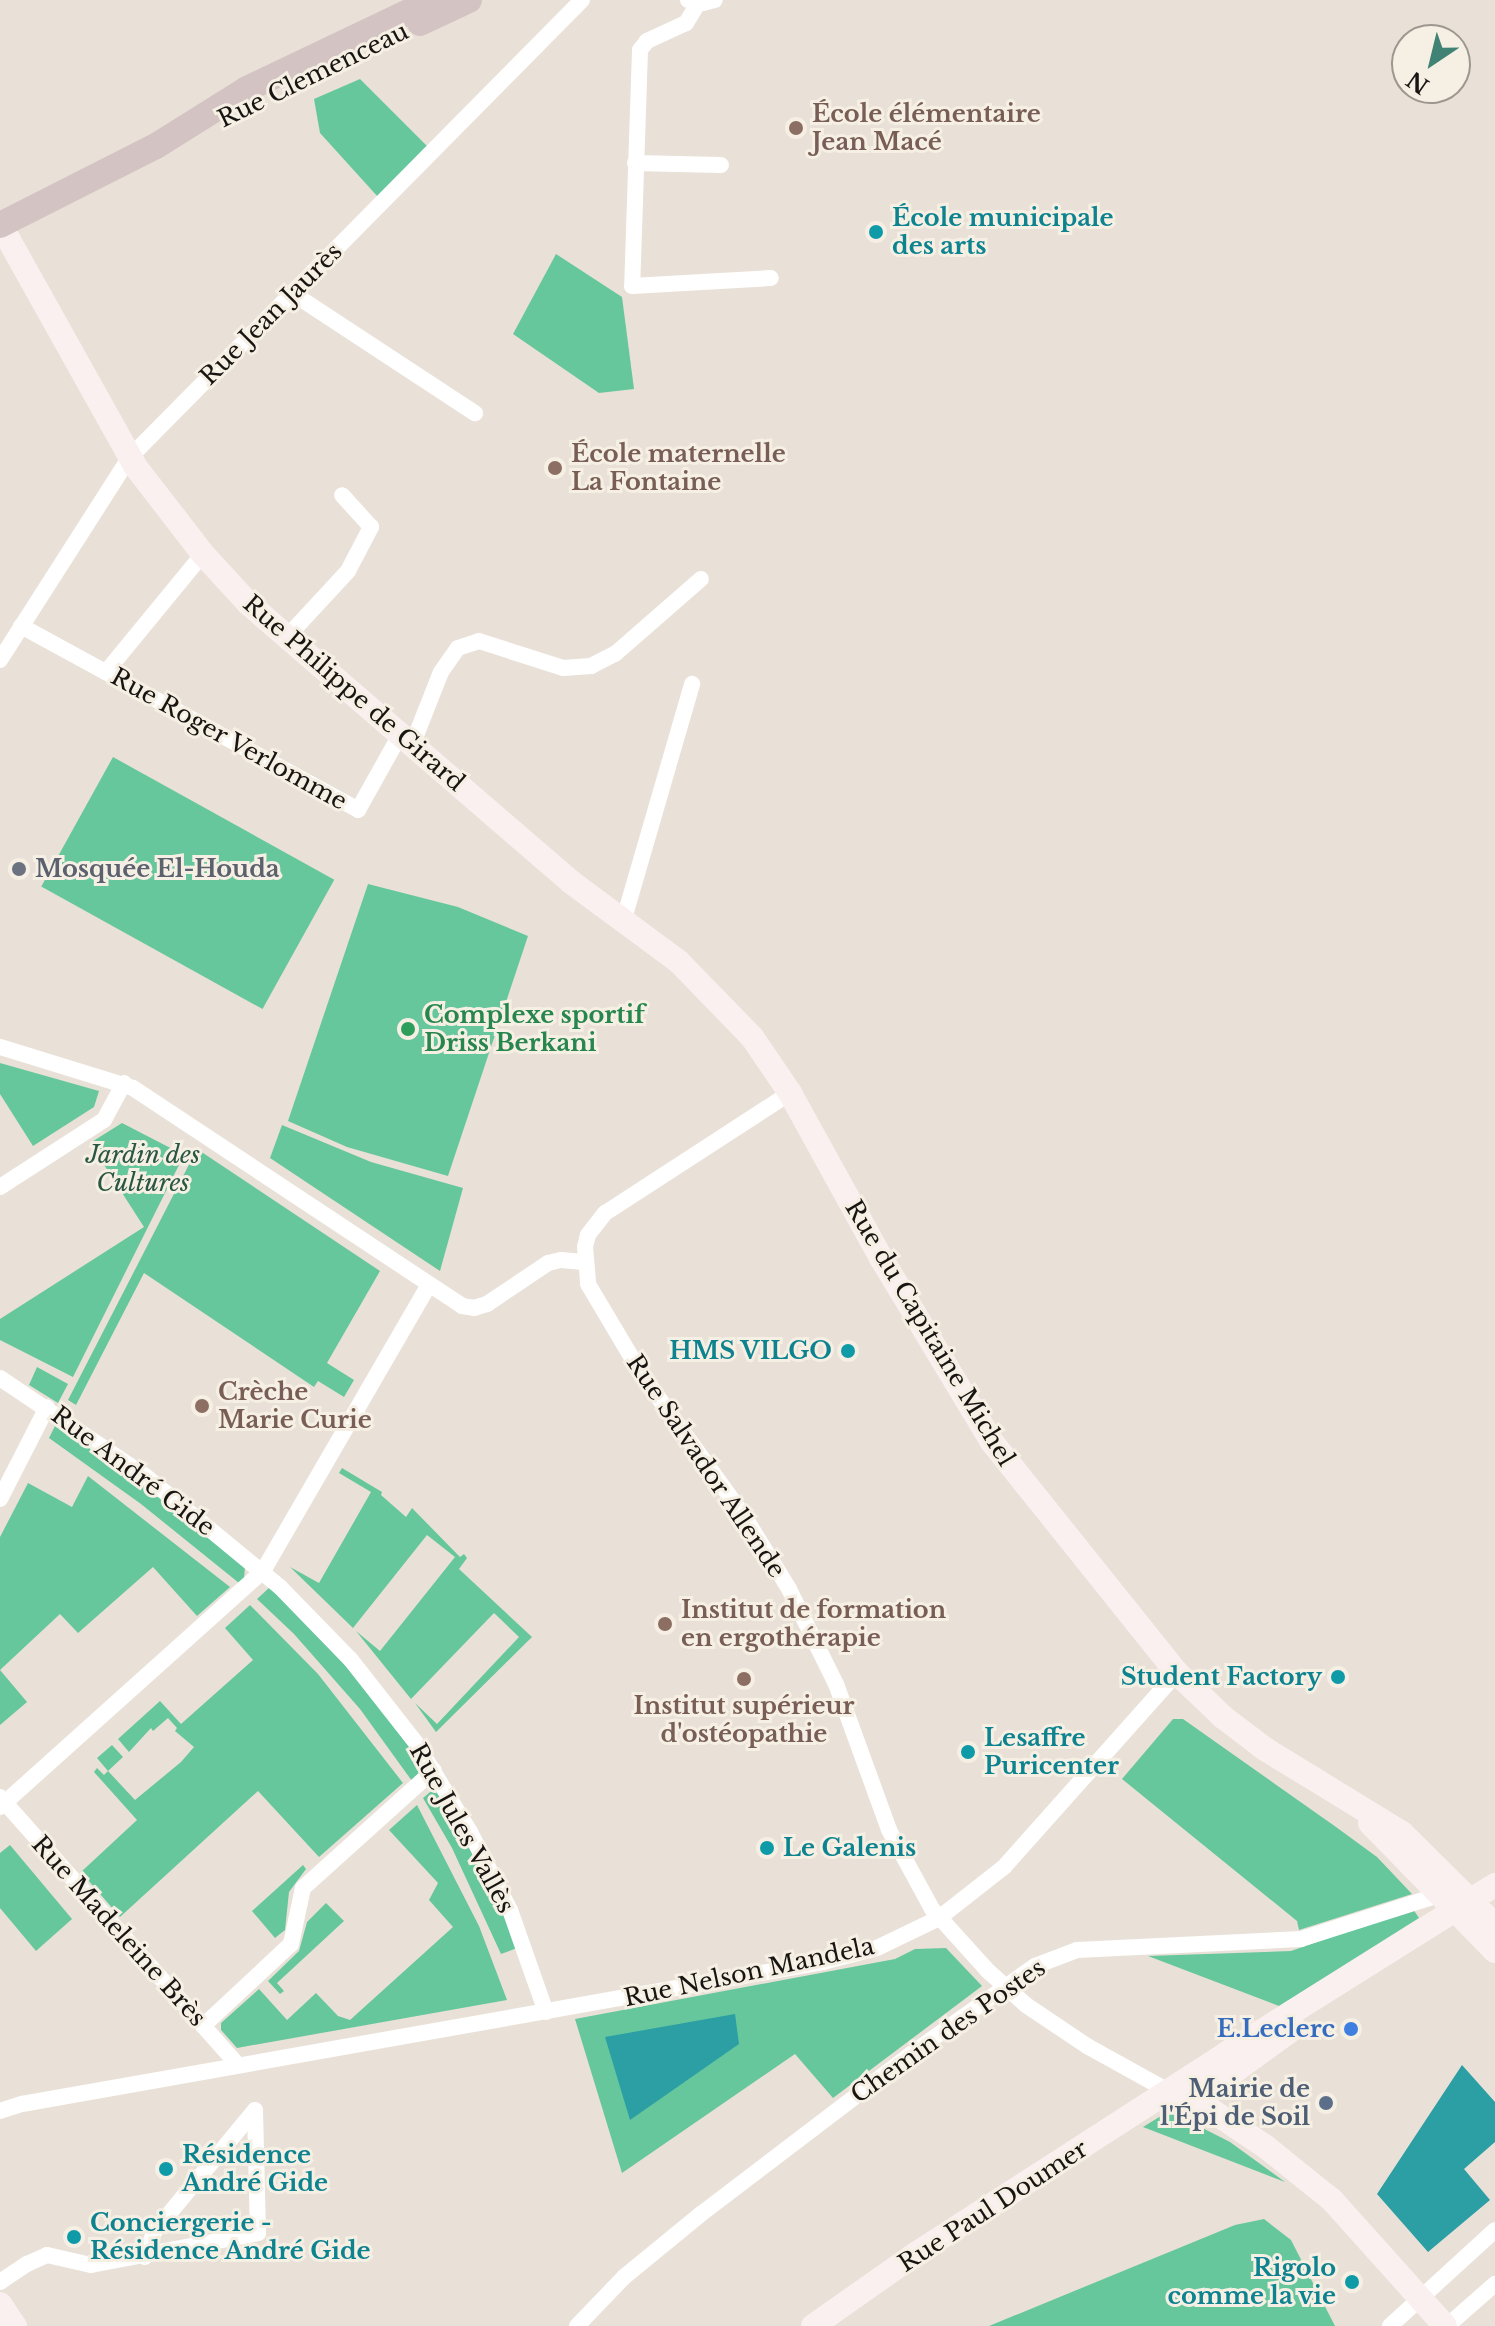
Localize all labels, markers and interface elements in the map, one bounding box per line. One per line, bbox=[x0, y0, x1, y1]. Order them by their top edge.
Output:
street label: Rue Clemenceau bbox=[213, 16, 413, 134]
north arrow bbox=[1391, 24, 1471, 104]
text: N bbox=[1402, 65, 1434, 99]
place label: École élémentaire Jean Macé bbox=[812, 100, 1041, 156]
marker: École élémentaire Jean Macé bbox=[787, 119, 805, 137]
place label: École municipale des arts bbox=[892, 204, 1114, 260]
marker: École municipale des arts bbox=[867, 223, 885, 241]
street label: Rue Jean Jaurès bbox=[194, 237, 348, 391]
place label: École maternelle La Fontaine bbox=[571, 440, 786, 496]
marker: École maternelle La Fontaine bbox=[546, 459, 564, 477]
street label: Rue Philippe de Girard bbox=[237, 589, 471, 797]
street label: Rue Roger Verlomme bbox=[105, 662, 353, 816]
place label: Mosquée El-Houda bbox=[35, 855, 280, 883]
marker: Mosquée El-Houda bbox=[10, 860, 28, 878]
place label: Complexe sportif Driss Berkani bbox=[424, 1001, 645, 1057]
marker: Complexe sportif Driss Berkani bbox=[399, 1020, 417, 1038]
park label: Jardin des Cultures bbox=[85, 1141, 201, 1197]
street label: Rue du Capitaine Michel bbox=[839, 1195, 1021, 1471]
place label: HMS VILGO bbox=[668, 1337, 832, 1365]
marker: HMS VILGO bbox=[839, 1342, 857, 1360]
street label: Rue Salvador Allende bbox=[620, 1348, 792, 1584]
place label: Crèche Marie Curie bbox=[218, 1378, 372, 1434]
marker: Crèche Marie Curie bbox=[193, 1397, 211, 1415]
street label: Rue André Gide bbox=[45, 1400, 221, 1542]
place label: Institut de formation en ergothérapie bbox=[681, 1596, 946, 1652]
marker: Institut de formation en ergothérapie bbox=[656, 1615, 674, 1633]
place label: Student Factory bbox=[1121, 1663, 1322, 1691]
marker: Student Factory bbox=[1329, 1668, 1347, 1686]
marker: Institut supérieur d'ostéopathie bbox=[735, 1670, 753, 1688]
place label: Institut supérieur d'ostéopathie bbox=[633, 1692, 855, 1748]
place label: Lesaffre Puricenter bbox=[984, 1724, 1119, 1780]
street label: Rue Jules Vallès bbox=[403, 1738, 521, 1918]
marker: Lesaffre Puricenter bbox=[959, 1743, 977, 1761]
street label: Rue Madeleine Brès bbox=[26, 1830, 212, 2032]
place label: Le Galenis bbox=[783, 1834, 916, 1862]
marker: Le Galenis bbox=[758, 1839, 776, 1857]
street label: Rue Nelson Mandela bbox=[621, 1931, 877, 2013]
street label: Chemin des Postes bbox=[845, 1953, 1051, 2109]
place label: E.Leclerc bbox=[1217, 2015, 1335, 2043]
marker: E.Leclerc bbox=[1342, 2020, 1360, 2038]
place label: Mairie de l'Épi de Soil bbox=[1160, 2075, 1310, 2131]
marker: Mairie de l'Épi de Soil bbox=[1317, 2094, 1335, 2112]
street label: Rue Paul Doumer bbox=[893, 2134, 1093, 2278]
place label: Résidence André Gide bbox=[182, 2141, 328, 2197]
marker: Résidence André Gide bbox=[157, 2160, 175, 2178]
place label: Conciergerie - Résidence André Gide bbox=[90, 2209, 372, 2265]
marker: Conciergerie - Résidence André Gide bbox=[65, 2228, 83, 2246]
place label: Rigolo comme la vie bbox=[1167, 2254, 1336, 2310]
marker: Rigolo comme la vie bbox=[1343, 2273, 1361, 2291]

